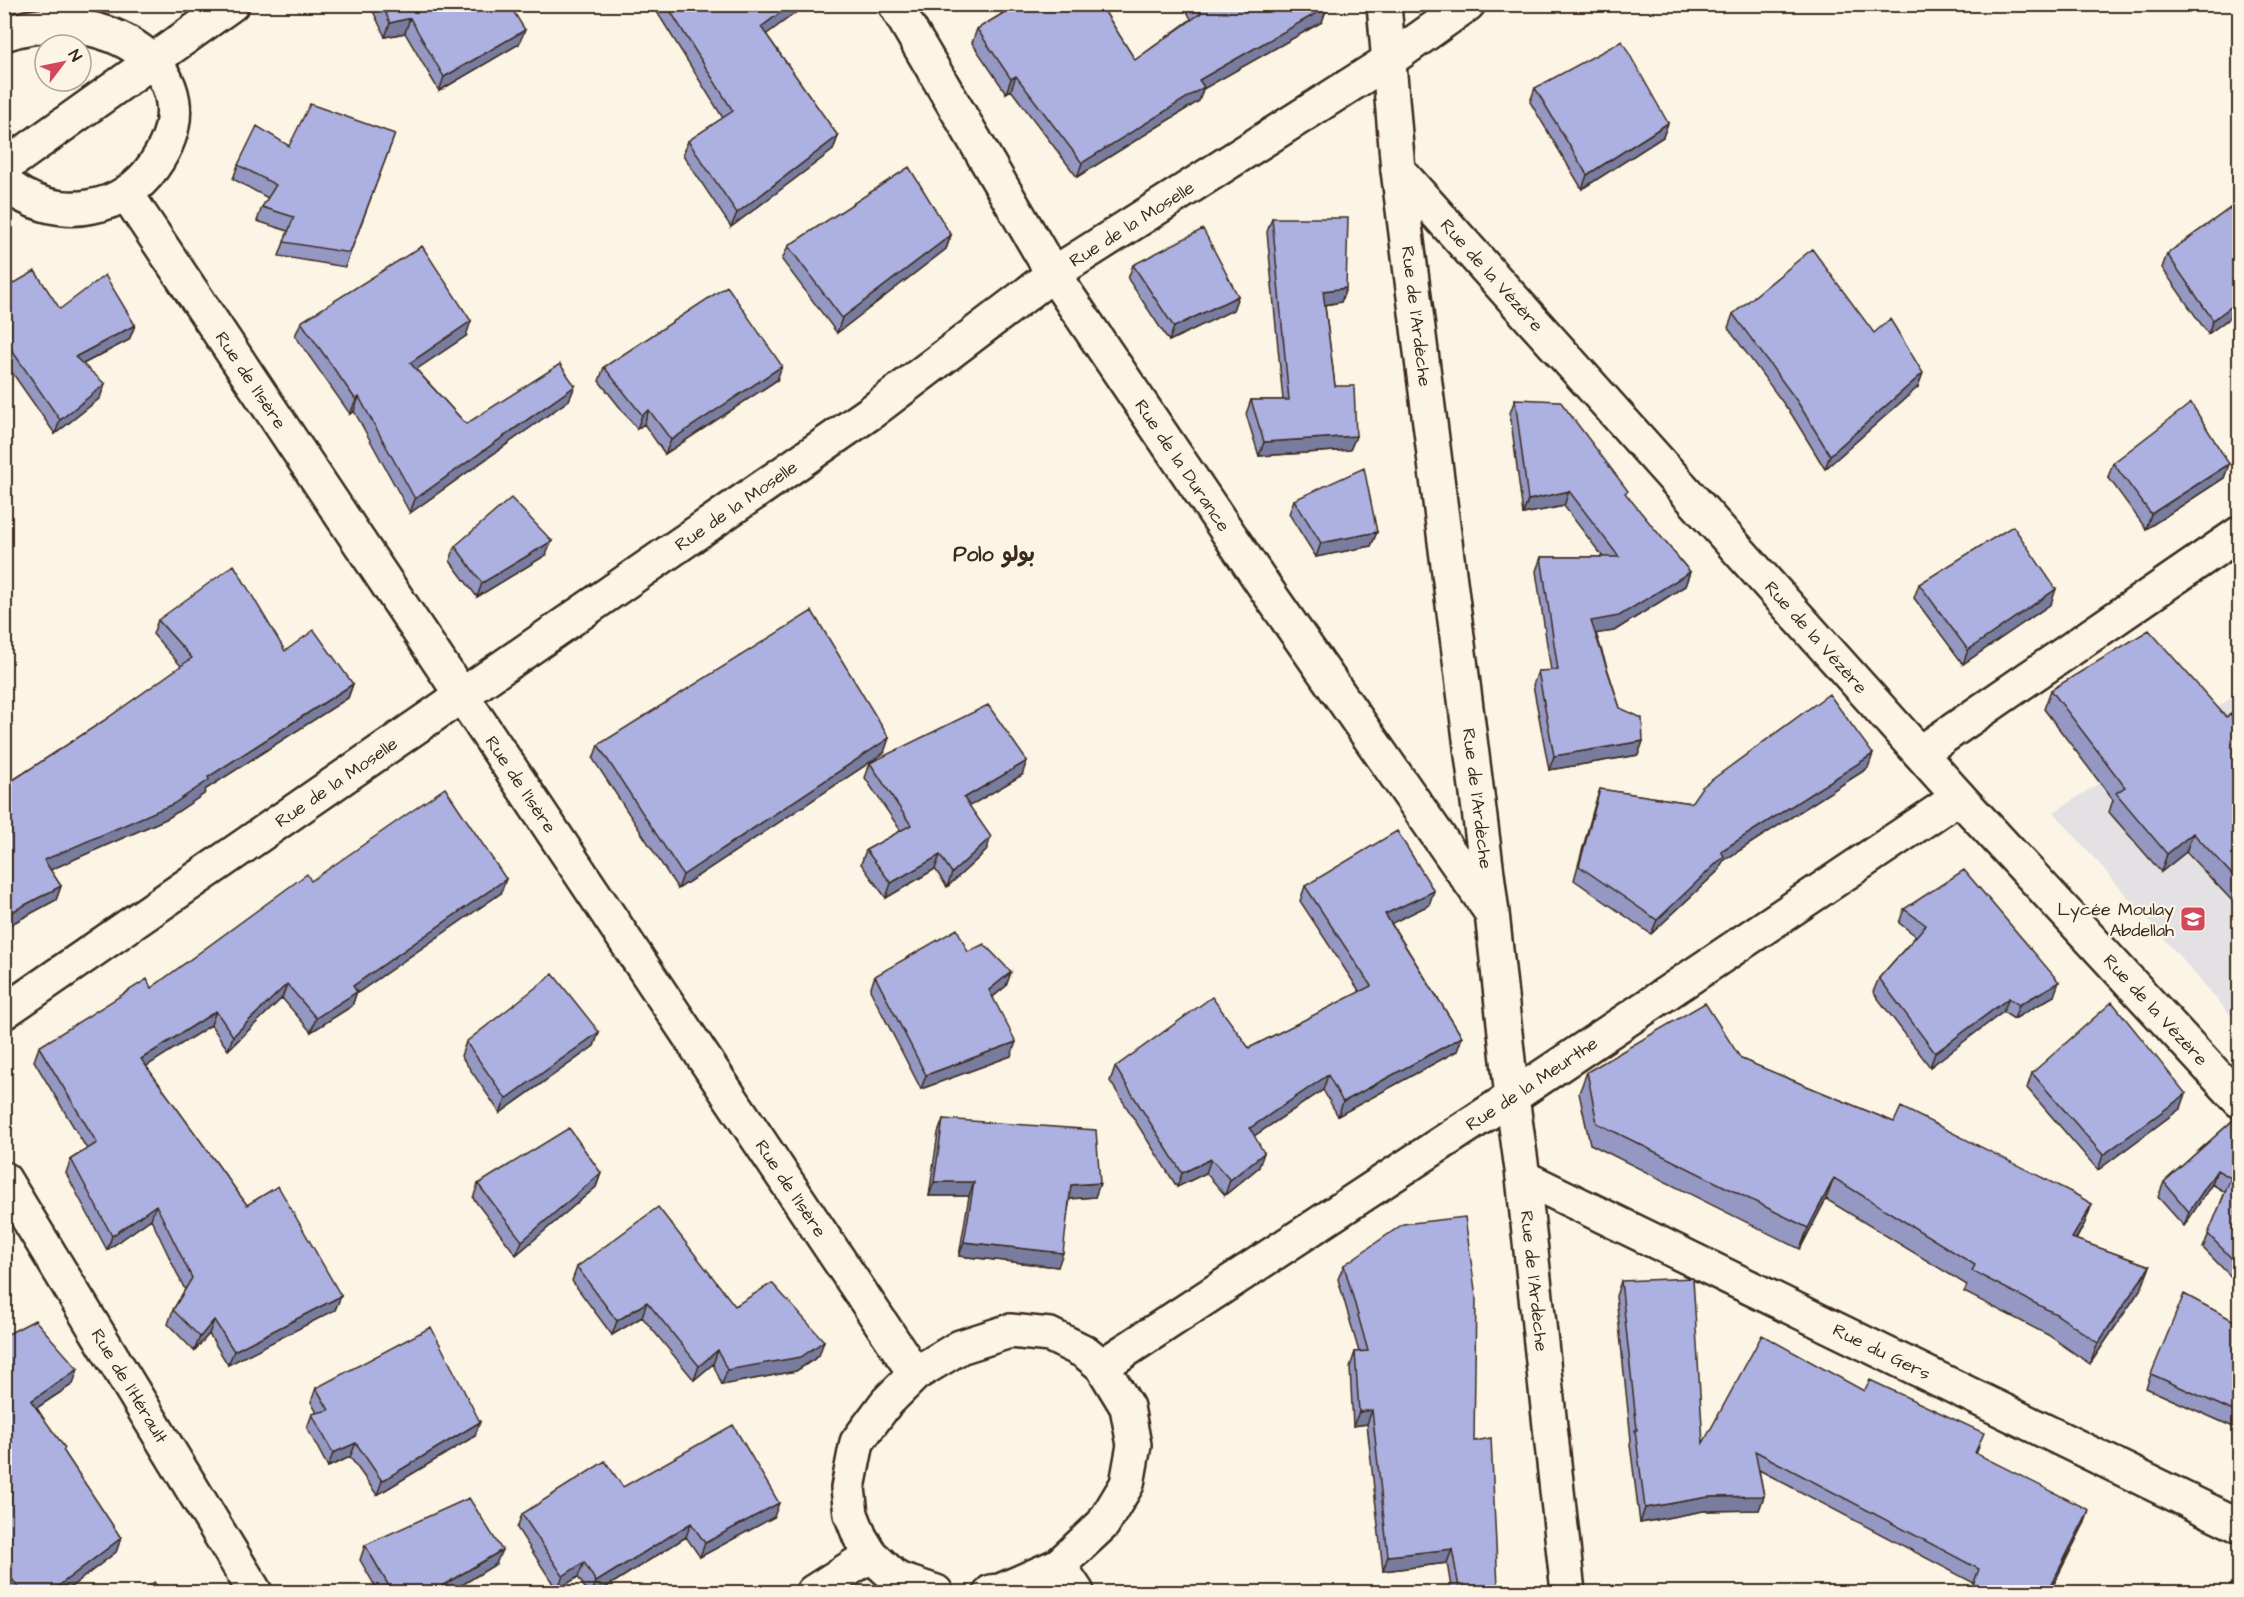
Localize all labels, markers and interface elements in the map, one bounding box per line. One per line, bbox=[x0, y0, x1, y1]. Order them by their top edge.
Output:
north arrow bbox=[33, 33, 93, 93]
text: N bbox=[63, 45, 87, 66]
street label: Rue de la Moselle bbox=[1065, 175, 1199, 273]
street label: Rue de la Vézère bbox=[1434, 213, 1549, 338]
street label: Rue de l'Ardèche bbox=[1395, 245, 1437, 388]
street label: Rue de l'Isère bbox=[209, 327, 292, 434]
street label: Rue de la Durance bbox=[1129, 395, 1236, 537]
street label: Rue de la Moselle bbox=[670, 455, 803, 557]
district label: Polo بولو bbox=[953, 540, 1035, 569]
street label: Rue de la Vézère bbox=[1758, 576, 1873, 700]
street label: Rue de l'Ardèche bbox=[1456, 727, 1498, 870]
street label: Rue de la Moselle bbox=[270, 731, 403, 834]
street label: Rue de l'Isère bbox=[479, 731, 562, 838]
place label: Lycée Moulay Abdellah bbox=[2058, 897, 2174, 943]
school or university icon: Lycée Moulay Abdellah bbox=[2178, 904, 2208, 934]
street label: Rue de la Vézère bbox=[2097, 949, 2213, 1072]
street label: Rue de la Meurthe bbox=[1461, 1031, 1603, 1137]
street label: Rue de l'Isère bbox=[749, 1135, 832, 1242]
street label: Rue de l'Ardèche bbox=[1514, 1209, 1554, 1353]
street label: Rue du Gers bbox=[1829, 1318, 1935, 1386]
street label: Rue de l'Hérault bbox=[85, 1324, 174, 1449]

